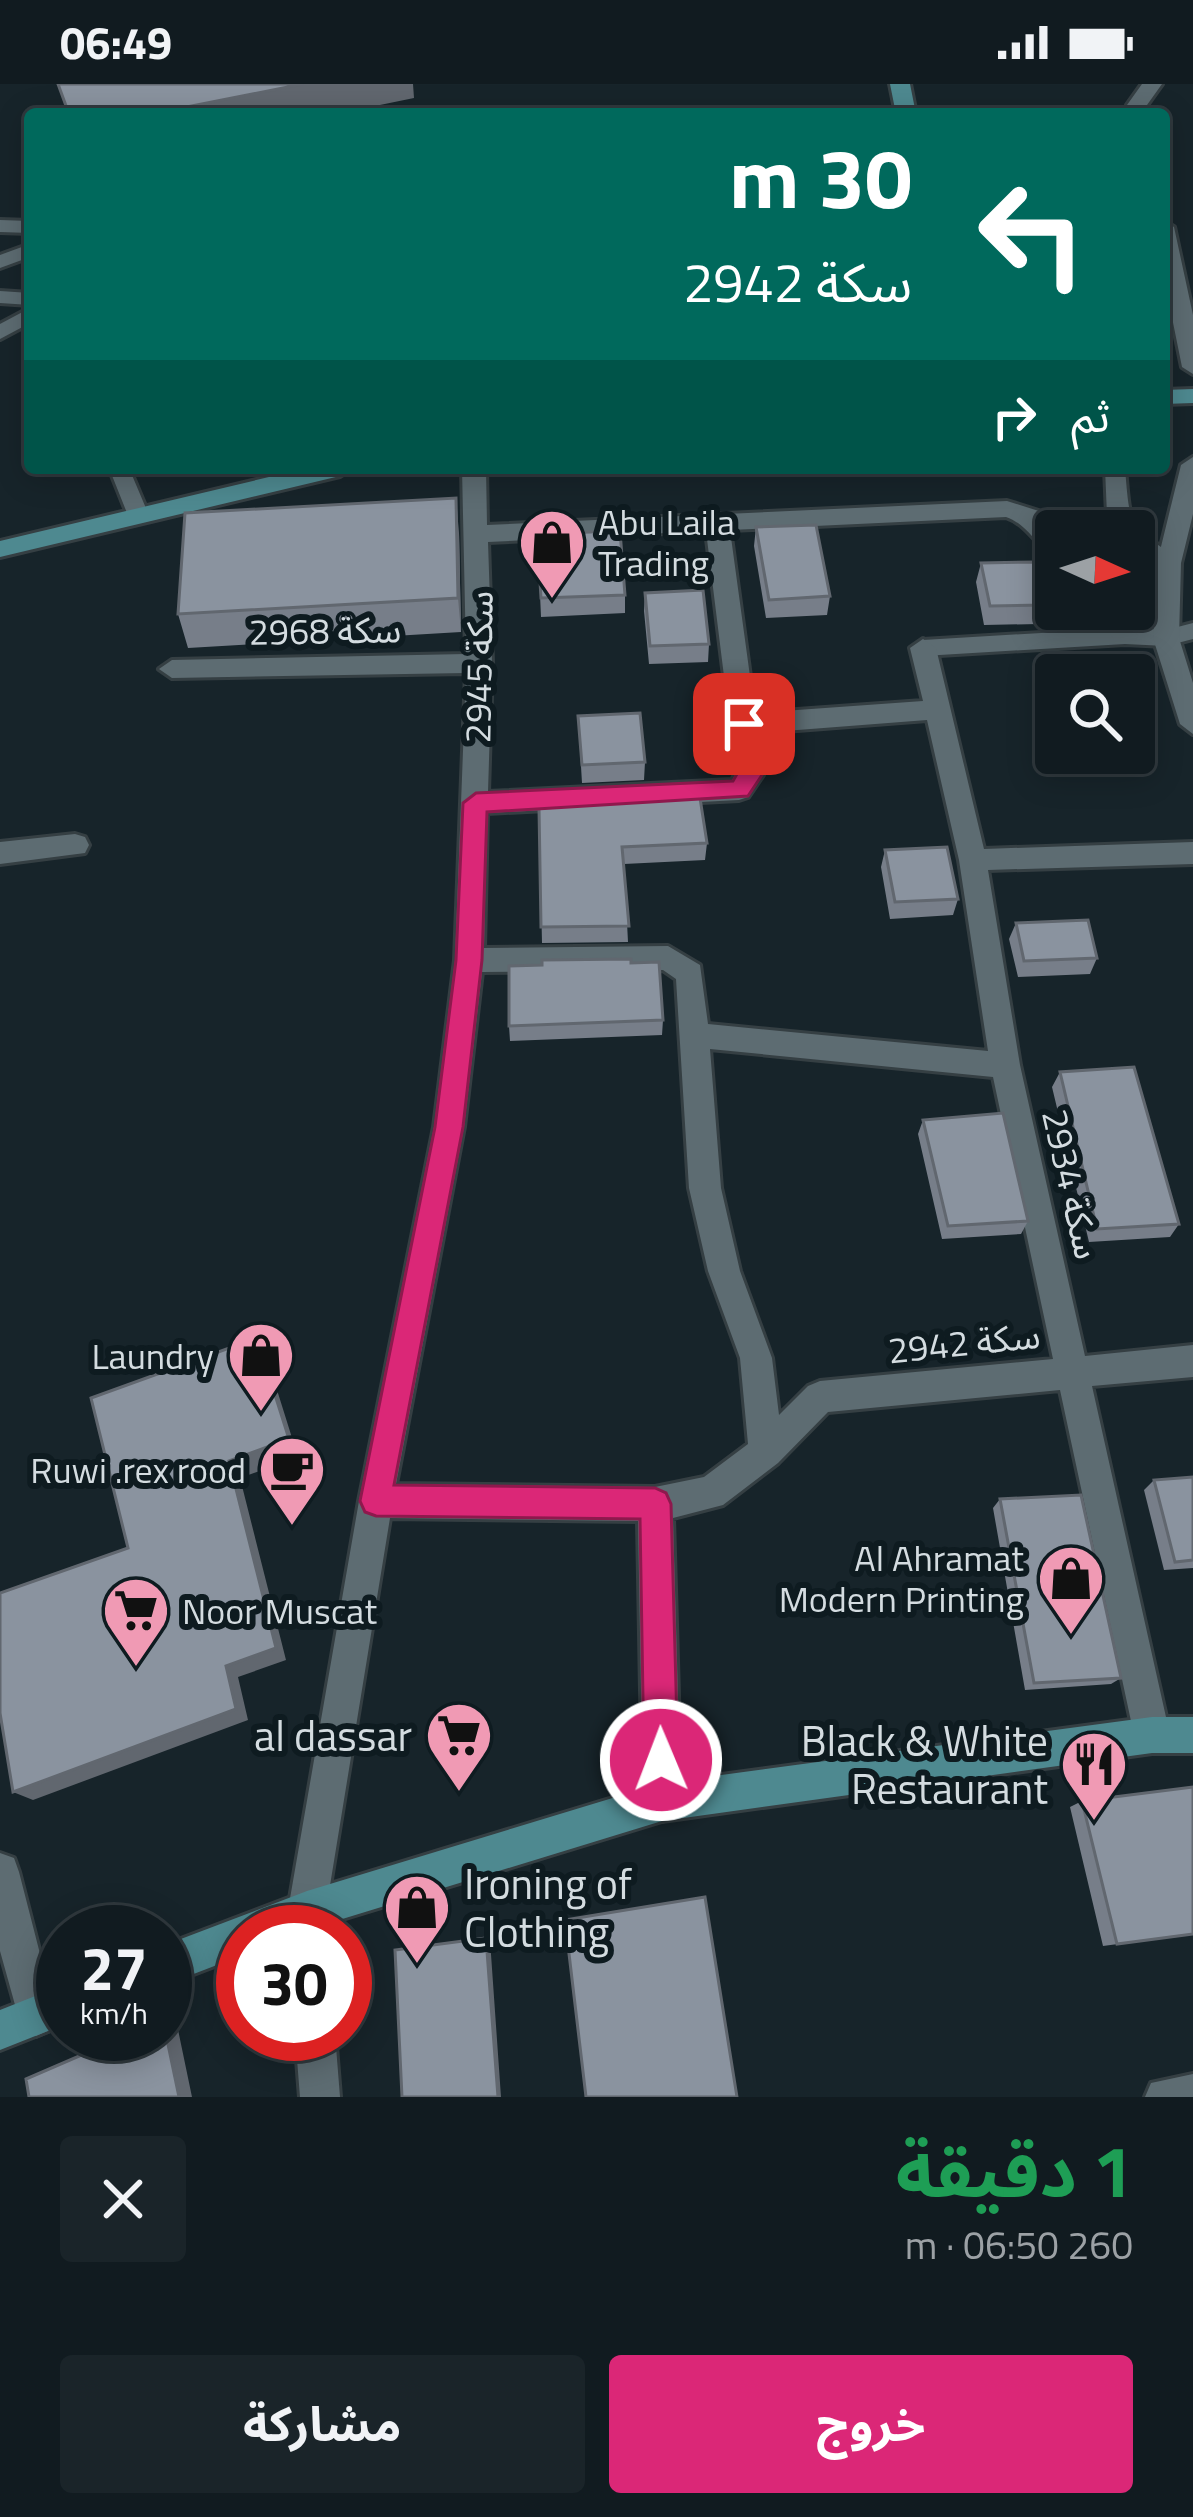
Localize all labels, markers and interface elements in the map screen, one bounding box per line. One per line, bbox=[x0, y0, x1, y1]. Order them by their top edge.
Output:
text: 06:49 bbox=[60, 8, 172, 76]
text: 30 m bbox=[729, 113, 912, 241]
icon: left bbox=[954, 156, 1110, 312]
text: سكة 2942 bbox=[683, 241, 912, 323]
text: ثم bbox=[1071, 381, 1110, 449]
icon: right bbox=[981, 384, 1047, 450]
place label: Abu Laila Trading bbox=[598, 494, 735, 590]
shop icon: Abu Laila Trading bbox=[517, 507, 587, 601]
north arrow bbox=[1035, 510, 1155, 630]
map controls bbox=[1035, 510, 1155, 774]
street label: سكة 2945 bbox=[449, 590, 507, 744]
street label: سكة 2968 bbox=[248, 601, 402, 659]
button: search bbox=[1035, 654, 1155, 774]
pin bbox=[693, 673, 795, 775]
icon: arrive bbox=[711, 691, 777, 757]
street label: سكة 2934 bbox=[1028, 1103, 1116, 1265]
street label: سكة 2942 bbox=[885, 1307, 1043, 1377]
shop icon: Laundry bbox=[226, 1320, 296, 1414]
place label: Laundry bbox=[91, 1328, 214, 1383]
cafe icon: Ruwi .rex rood bbox=[257, 1434, 327, 1528]
place label: Ruwi .rex rood bbox=[30, 1442, 246, 1497]
place label: Al Ahramat Modern Printing bbox=[779, 1530, 1024, 1626]
shop icon: Al Ahramat Modern Printing bbox=[1036, 1543, 1106, 1637]
supermarket icon: Noor Muscat bbox=[101, 1575, 171, 1669]
place label: Noor Muscat bbox=[182, 1583, 377, 1638]
position arrow bbox=[598, 1697, 724, 1823]
supermarket icon: al dassar bbox=[424, 1700, 494, 1794]
place label: al dassar bbox=[254, 1703, 412, 1767]
place label: Black & White Restaurant bbox=[801, 1708, 1048, 1820]
restaurant icon: Black & White Restaurant bbox=[1059, 1729, 1129, 1823]
place label: Ironing of Clothing bbox=[464, 1851, 632, 1963]
shop icon: Ironing of Clothing bbox=[382, 1872, 452, 1966]
speed limit sign: 30 bbox=[216, 1905, 372, 2061]
text: 27 bbox=[80, 1922, 148, 2013]
text: km/h bbox=[80, 1990, 148, 2036]
text: 1 دقيقة bbox=[896, 2115, 1133, 2225]
button: close bbox=[60, 2136, 186, 2262]
text: 260 m · 06:50 bbox=[905, 2215, 1133, 2274]
button: مشاركة bbox=[60, 2355, 585, 2493]
button: خروج bbox=[609, 2355, 1133, 2493]

